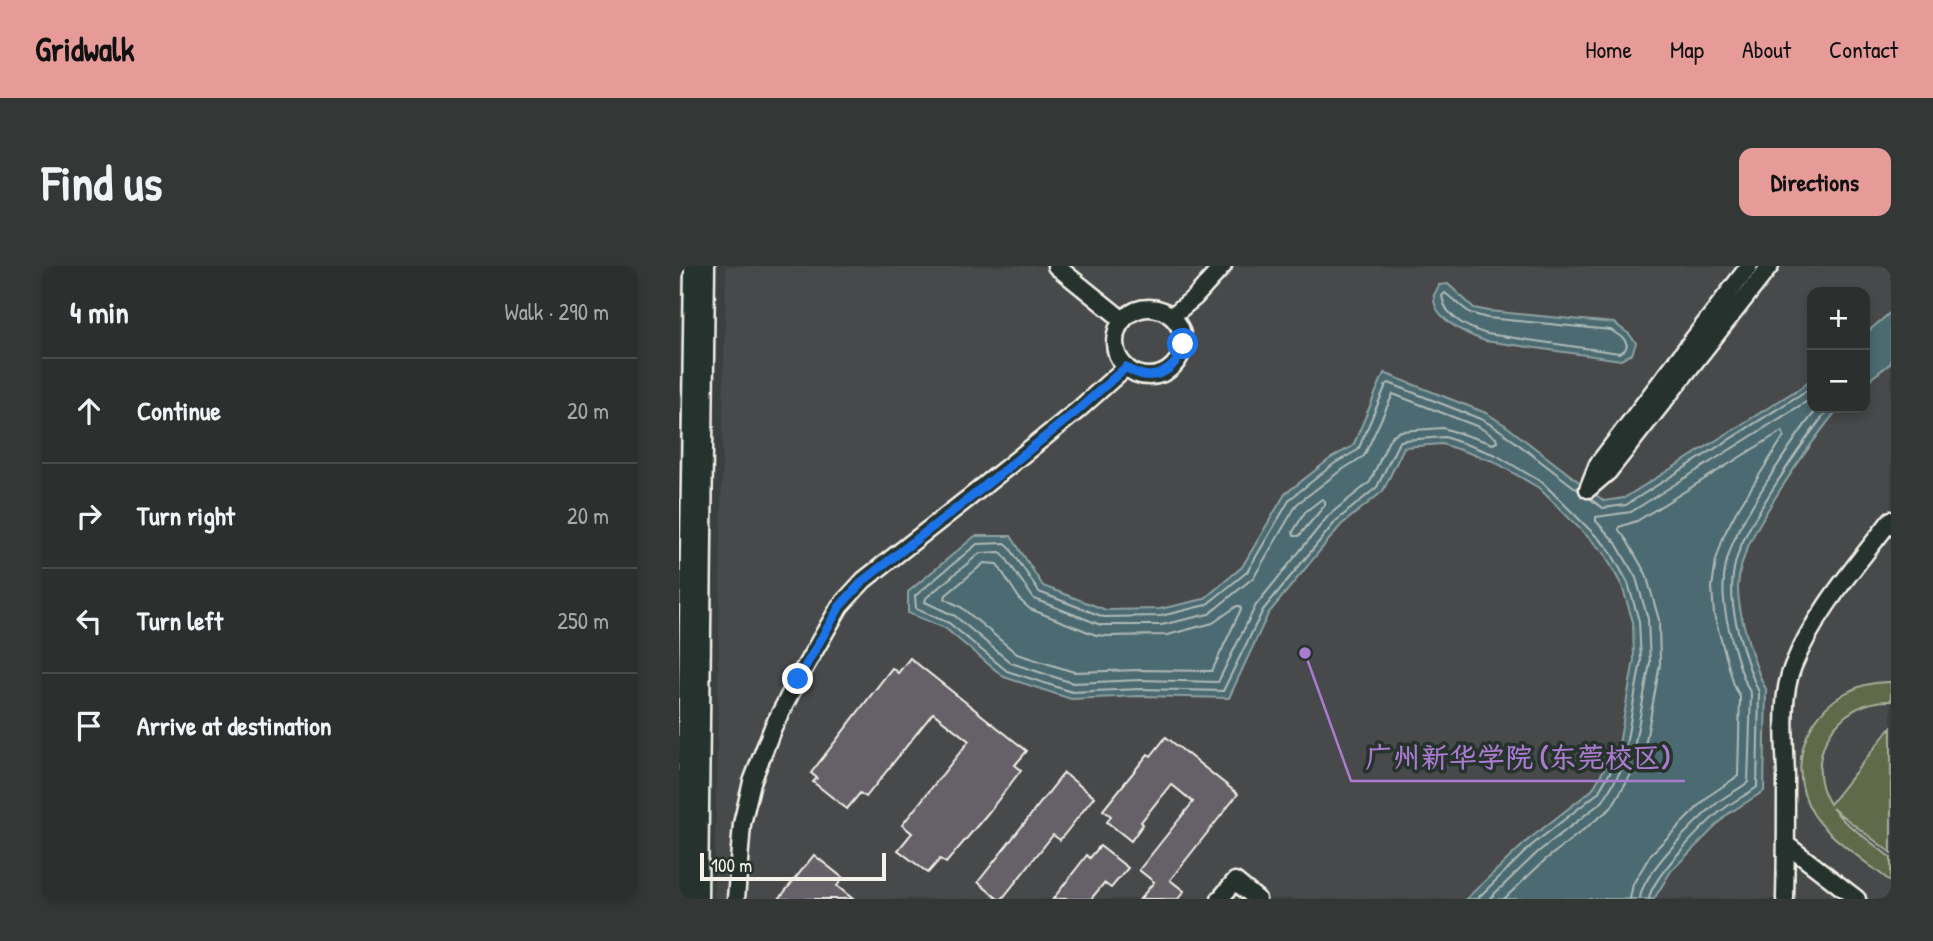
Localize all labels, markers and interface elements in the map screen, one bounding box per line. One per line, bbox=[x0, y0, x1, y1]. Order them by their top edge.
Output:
text: Gridwalk bbox=[35, 27, 135, 71]
text: Home bbox=[1585, 33, 1632, 65]
text: Map bbox=[1670, 33, 1704, 65]
text: About bbox=[1742, 33, 1791, 65]
text: Contact bbox=[1829, 33, 1898, 65]
button: Directions bbox=[1739, 148, 1891, 216]
text: Find us bbox=[42, 149, 162, 215]
map controls bbox=[1807, 287, 1870, 413]
button: + bbox=[1807, 287, 1870, 350]
text: 4 min bbox=[70, 292, 129, 332]
text: Walk · 290 m bbox=[505, 296, 609, 327]
route start bbox=[1167, 328, 1198, 359]
button: − bbox=[1807, 350, 1870, 413]
icon: ahead bbox=[70, 392, 108, 430]
text: Continue bbox=[137, 393, 221, 428]
text: 20 m bbox=[567, 395, 609, 426]
icon: right bbox=[70, 497, 108, 535]
text: Turn right bbox=[137, 498, 235, 533]
text: 20 m bbox=[567, 500, 609, 531]
icon: left bbox=[70, 602, 108, 640]
text: Turn left bbox=[137, 603, 223, 638]
text: 250 m bbox=[557, 605, 609, 636]
route end bbox=[782, 663, 813, 694]
icon: arrive bbox=[70, 707, 108, 745]
text: Arrive at destination bbox=[137, 708, 332, 743]
callout: 广州新华学院 (东莞校区) bbox=[1351, 732, 1685, 781]
text: 广州新华学院 (东莞校区) bbox=[1365, 738, 1671, 776]
scale bar bbox=[700, 850, 885, 882]
text: 100 m bbox=[711, 852, 752, 878]

